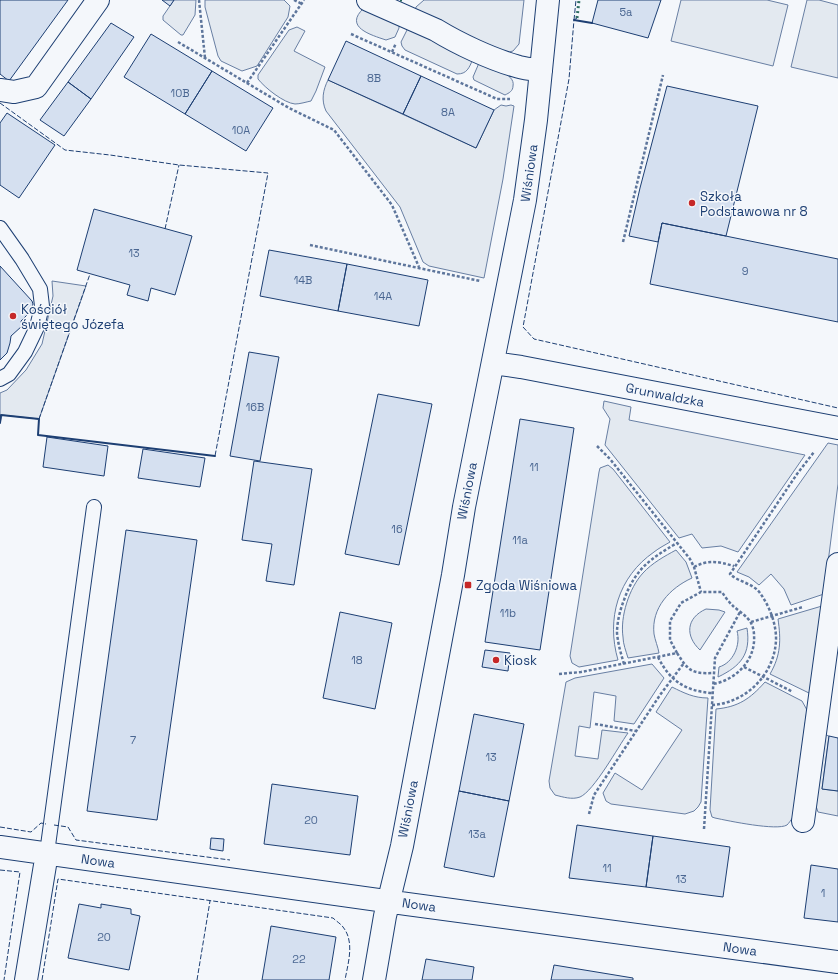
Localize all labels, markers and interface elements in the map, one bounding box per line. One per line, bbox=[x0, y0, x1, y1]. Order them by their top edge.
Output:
house number: 5a bbox=[620, 5, 633, 19]
house number: 8B bbox=[367, 71, 381, 85]
house number: 10B bbox=[171, 86, 189, 100]
house number: 8A bbox=[441, 105, 455, 119]
house number: 10A bbox=[232, 123, 250, 137]
street label: Wiśniowa bbox=[517, 142, 542, 203]
place label: Szkoła Podstawowa nr 8 bbox=[700, 188, 808, 220]
marker: Szkoła Podstawowa nr 8 bbox=[687, 198, 697, 208]
house number: 13 bbox=[128, 246, 140, 260]
house number: 9 bbox=[742, 264, 749, 278]
house number: 14B bbox=[294, 273, 312, 287]
house number: 14A bbox=[374, 289, 392, 303]
place label: Kościół świętego Józefa bbox=[21, 301, 125, 333]
marker: Kościół świętego Józefa bbox=[8, 311, 18, 321]
street label: Grunwaldzka bbox=[624, 379, 706, 411]
house number: 16B bbox=[246, 400, 264, 414]
street label: Wiśniowa bbox=[453, 460, 481, 521]
house number: 11 bbox=[529, 460, 539, 474]
house number: 16 bbox=[391, 522, 403, 536]
house number: 11a bbox=[512, 533, 528, 547]
place label: Zgoda Wiśniowa bbox=[476, 577, 578, 594]
marker: Zgoda Wiśniowa bbox=[463, 580, 473, 590]
house number: 11b bbox=[500, 606, 516, 620]
place label: Kiosk bbox=[504, 652, 537, 669]
house number: 18 bbox=[351, 653, 363, 667]
marker: Kiosk bbox=[491, 655, 501, 665]
house number: 7 bbox=[130, 733, 136, 747]
house number: 13 bbox=[485, 750, 497, 764]
street label: Wiśniowa bbox=[394, 778, 422, 839]
house number: 20 bbox=[304, 813, 318, 827]
house number: 13a bbox=[468, 827, 486, 841]
street label: Nowa bbox=[80, 850, 117, 872]
house number: 11 bbox=[602, 861, 612, 875]
house number: 13 bbox=[675, 872, 687, 886]
house number: 1 bbox=[821, 886, 825, 900]
street label: Nowa bbox=[401, 894, 438, 916]
house number: 20 bbox=[97, 930, 111, 944]
street label: Nowa bbox=[722, 938, 759, 960]
house number: 22 bbox=[292, 952, 306, 966]

